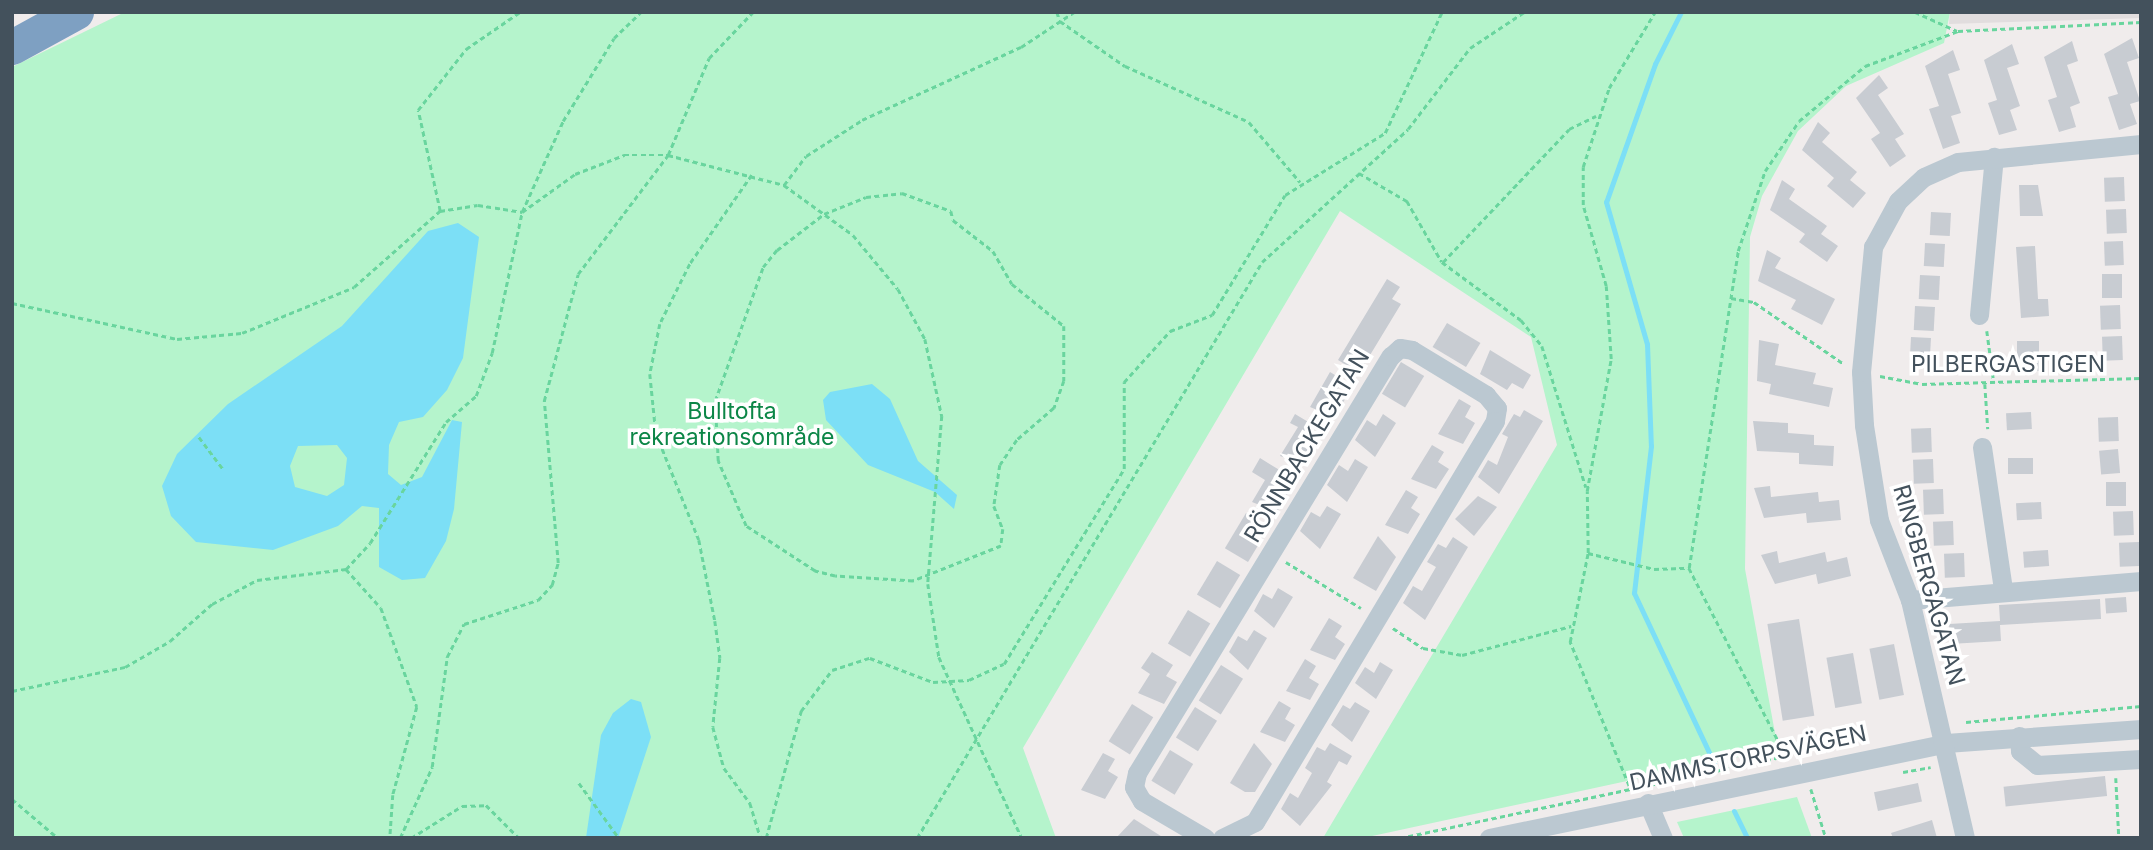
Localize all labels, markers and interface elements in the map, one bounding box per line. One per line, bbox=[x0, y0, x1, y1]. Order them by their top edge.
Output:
street label: RÖNNBACKEGATAN bbox=[1239, 345, 1375, 547]
street label: PILBERGASTIGEN bbox=[1911, 350, 2105, 378]
park label: Bulltofta rekreationsområde bbox=[630, 397, 834, 451]
street label: RINGBERGAGATAN bbox=[1887, 481, 1971, 689]
street label: DAMMSTORPSVÄGEN bbox=[1627, 719, 1869, 797]

